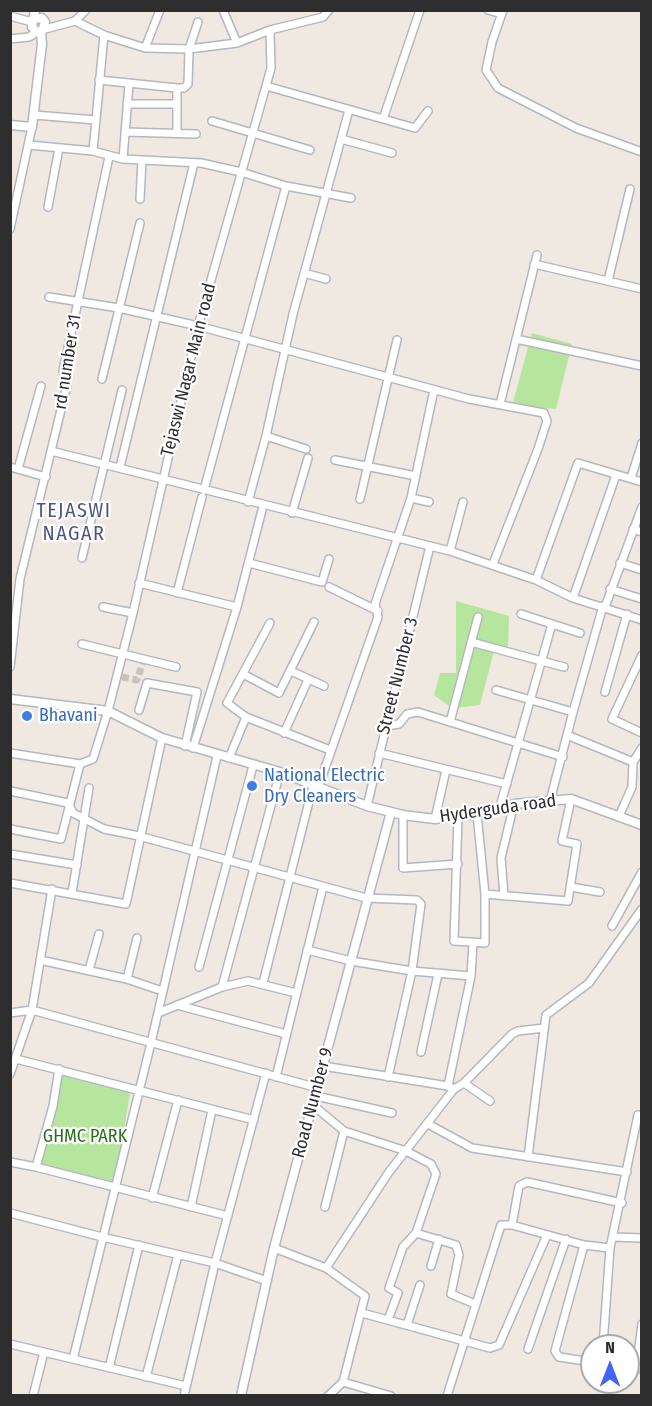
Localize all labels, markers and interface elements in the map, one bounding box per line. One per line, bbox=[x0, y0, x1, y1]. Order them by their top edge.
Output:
street label: Tejaswi Nagar Main road bbox=[157, 281, 221, 459]
street label: rd number 31 bbox=[50, 313, 86, 411]
district label: TEJASWI NAGAR bbox=[37, 499, 111, 546]
street label: Street Number 3 bbox=[373, 615, 423, 737]
place label: Bhavani bbox=[39, 705, 97, 727]
marker: Bhavani bbox=[20, 709, 34, 723]
place label: National Electric Dry Cleaners bbox=[264, 765, 385, 808]
marker: National Electric Dry Cleaners bbox=[245, 779, 259, 793]
street label: Hyderguda road bbox=[438, 790, 558, 828]
street label: Road Number 9 bbox=[288, 1045, 338, 1161]
park label: GHMC PARK bbox=[43, 1126, 127, 1148]
north arrow bbox=[580, 1334, 640, 1394]
text: N bbox=[605, 1338, 615, 1357]

